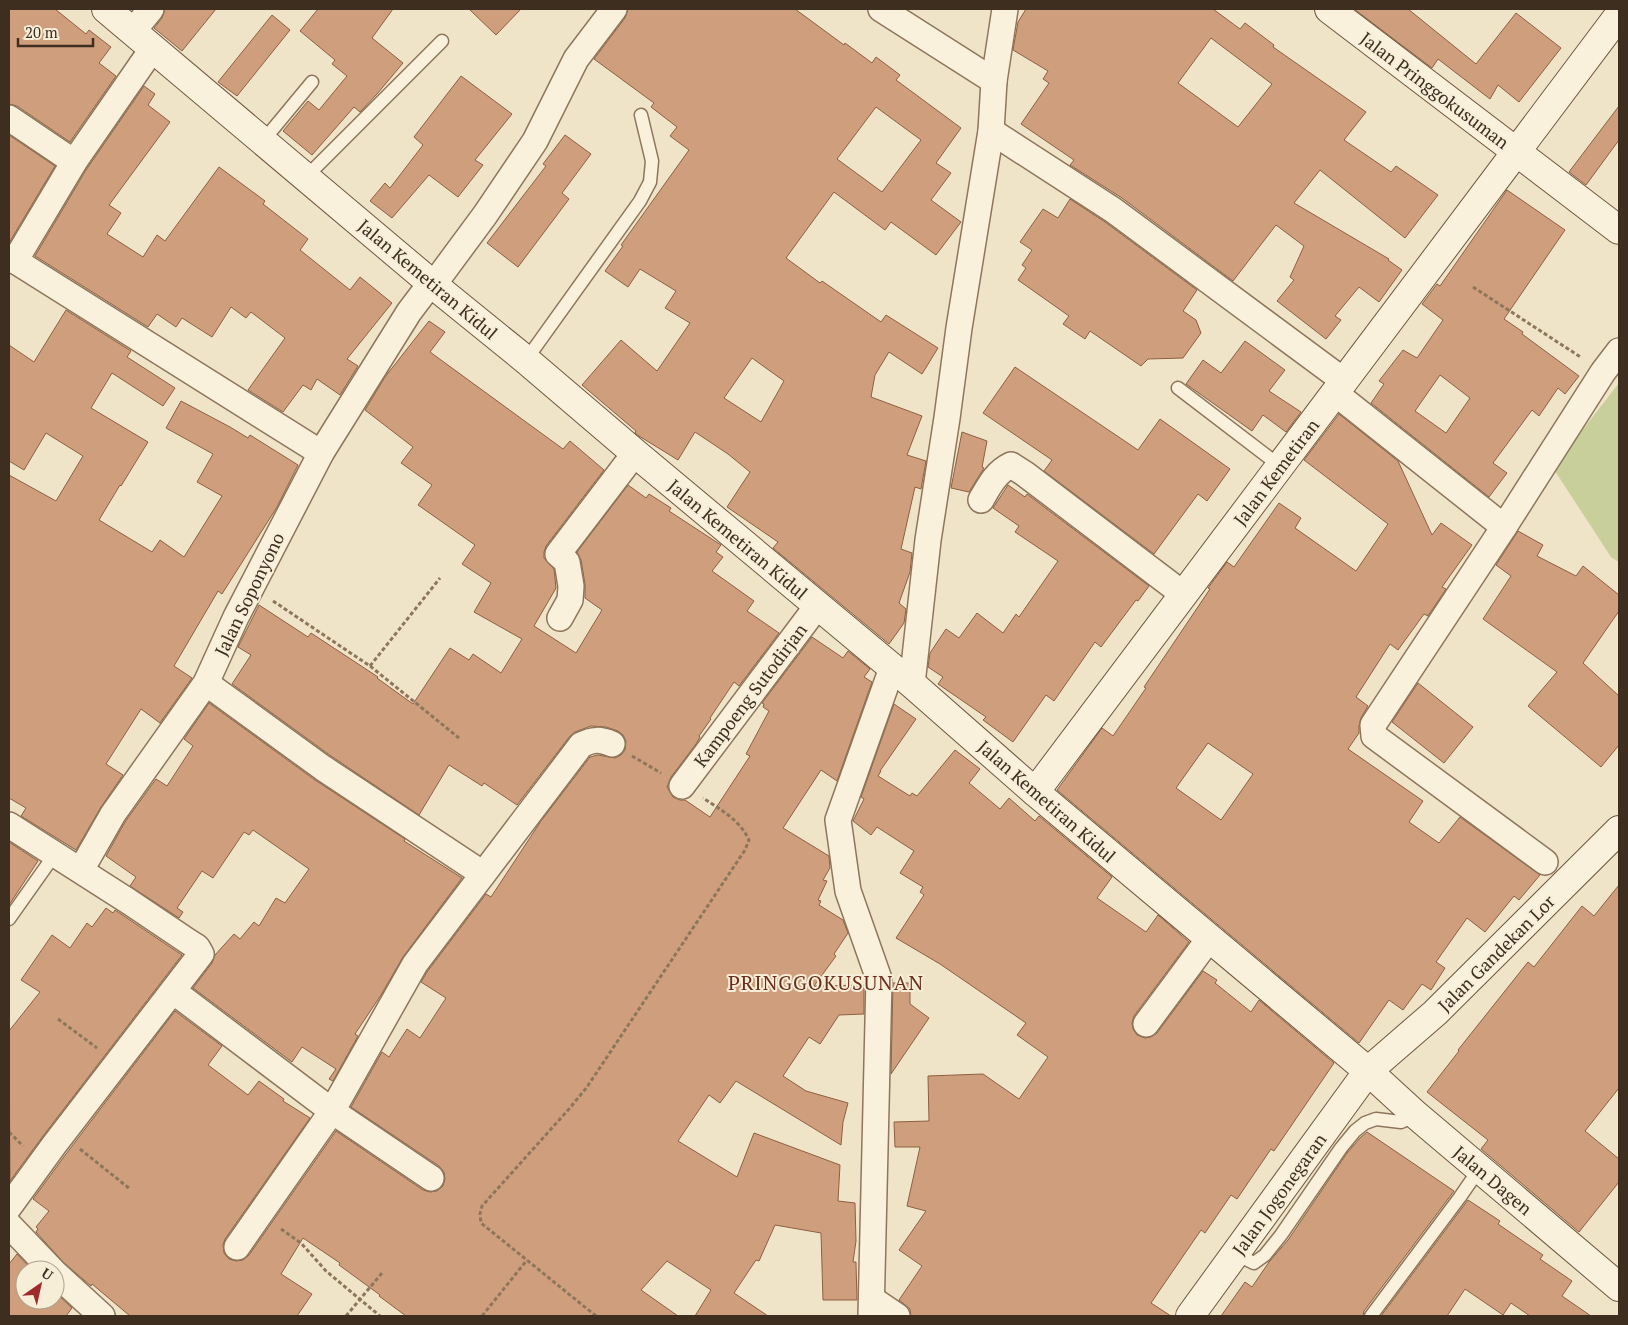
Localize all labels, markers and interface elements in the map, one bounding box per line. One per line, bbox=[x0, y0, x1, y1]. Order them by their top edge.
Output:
scale bar bbox=[18, 15, 92, 47]
text: 20 m bbox=[25, 22, 58, 42]
street label: Jalan Pringgokusuman bbox=[1356, 26, 1515, 154]
street label: Jalan Kemetiran Kidul bbox=[353, 214, 503, 344]
street label: Jalan Kemetiran bbox=[1228, 413, 1324, 530]
street label: Jalan Kemetiran Kidul bbox=[663, 474, 813, 604]
street label: Jalan Soponyono bbox=[209, 528, 289, 660]
street label: Kampoeng Sutodirjan bbox=[688, 618, 812, 772]
street label: Jalan Kemetiran Kidul bbox=[973, 734, 1121, 868]
street label: Jalan Gandekan Lor bbox=[1432, 889, 1560, 1017]
district label: PRINGGOKUSUNAN bbox=[728, 969, 924, 996]
street label: Jalan Jogonegaran bbox=[1227, 1128, 1332, 1260]
street label: Jalan Dagen bbox=[1449, 1140, 1538, 1220]
north arrow bbox=[15, 1260, 65, 1310]
text: U bbox=[38, 1263, 57, 1284]

